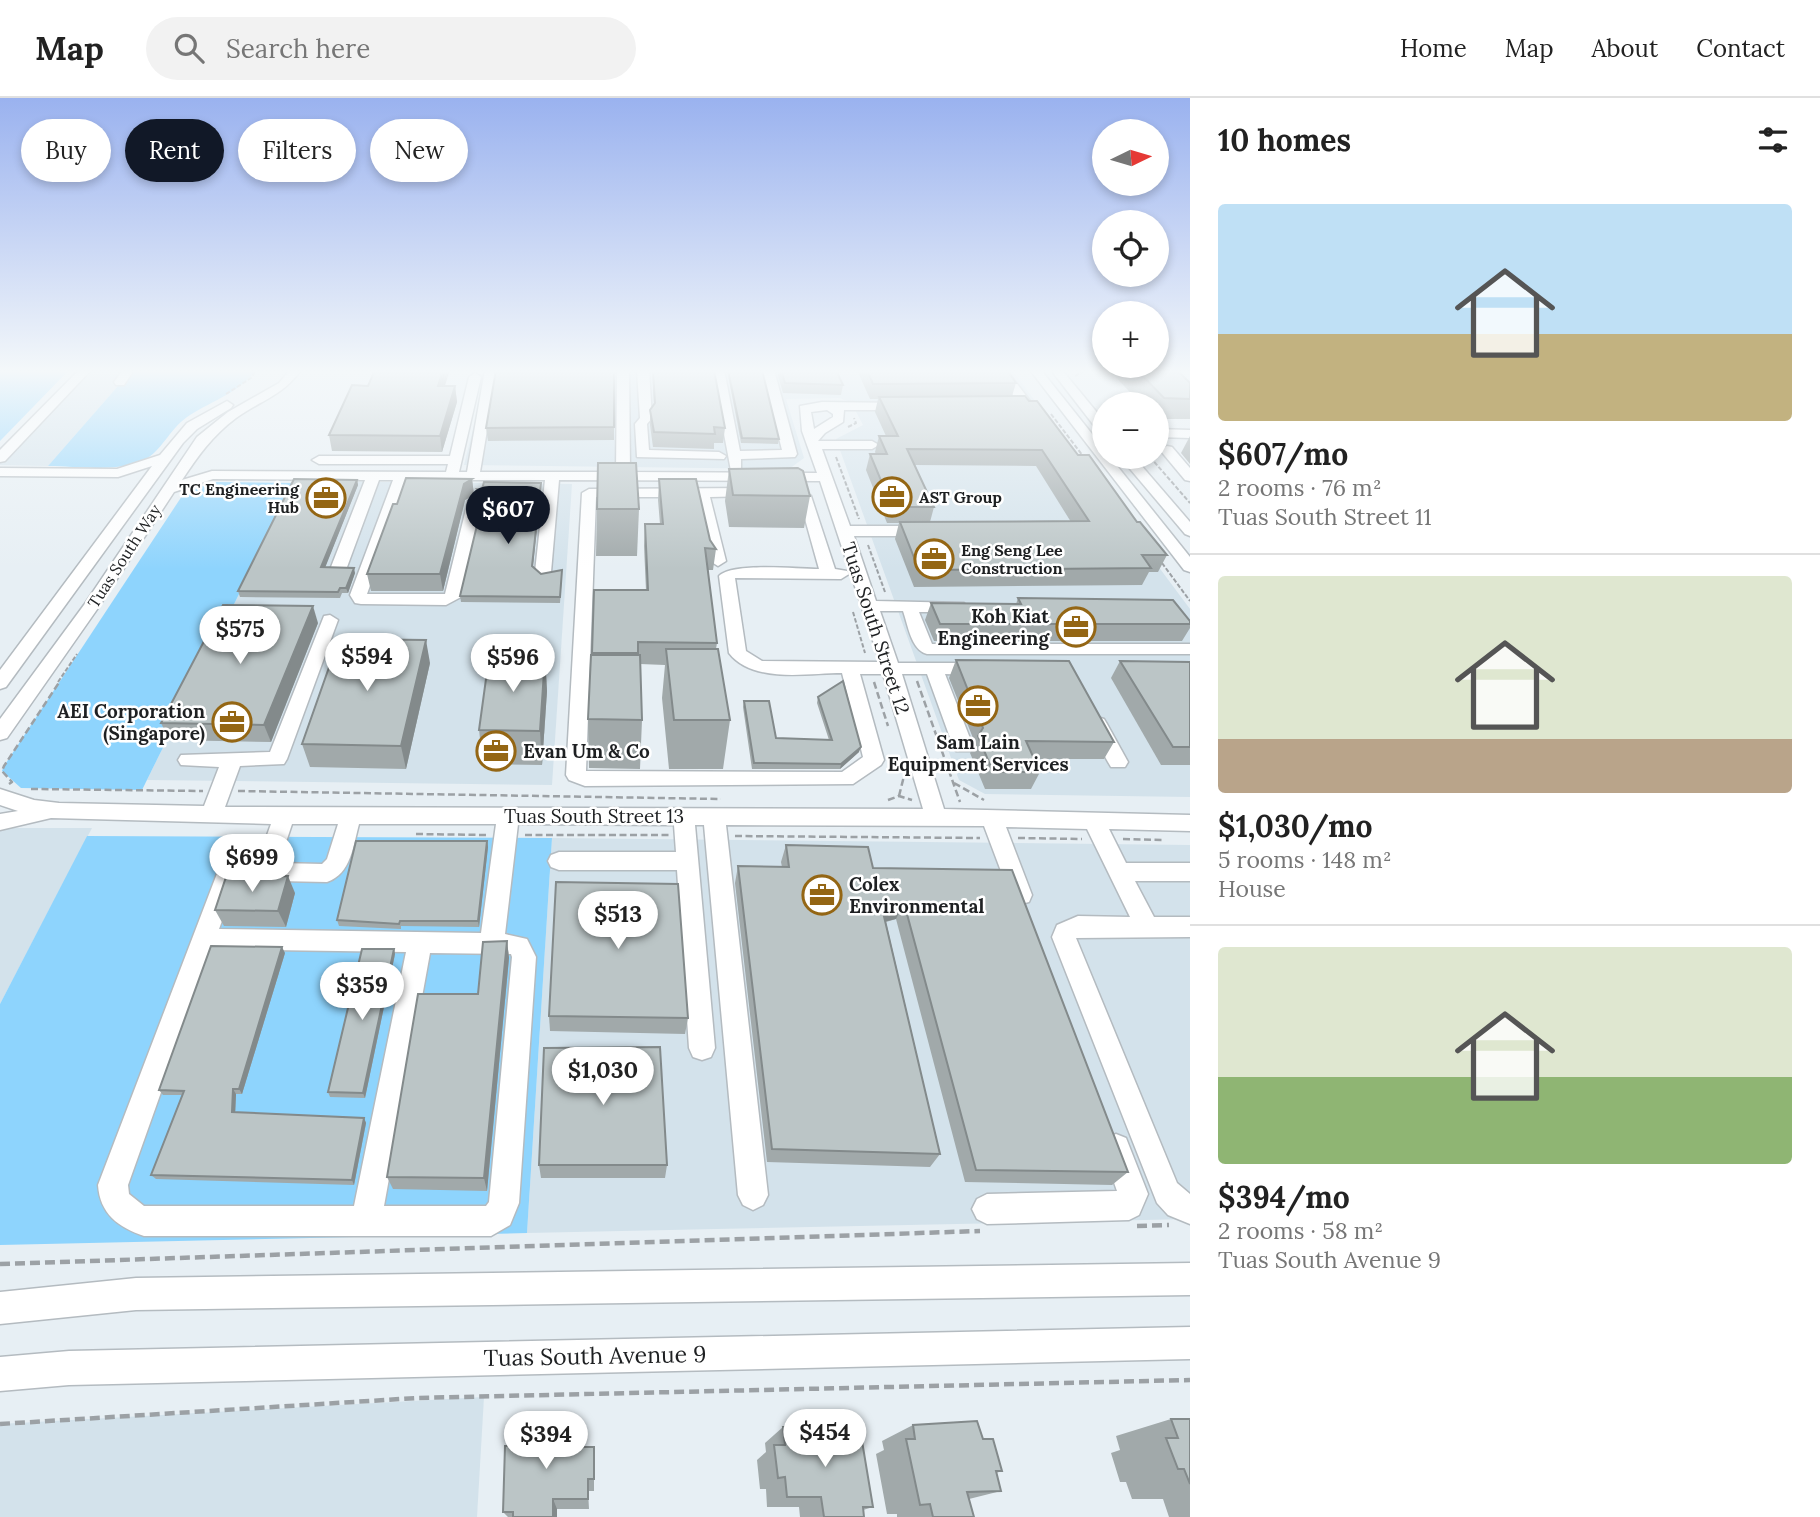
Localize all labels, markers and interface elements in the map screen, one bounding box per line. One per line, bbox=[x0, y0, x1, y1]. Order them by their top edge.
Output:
search box bbox=[146, 17, 636, 80]
text: Map bbox=[35, 27, 104, 69]
icon: search bbox=[170, 29, 208, 67]
text: Search here bbox=[226, 32, 370, 65]
text: Home bbox=[1400, 33, 1467, 64]
text: Map bbox=[1505, 33, 1554, 64]
text: About bbox=[1592, 33, 1658, 64]
text: Contact bbox=[1696, 33, 1785, 64]
chip: Buy bbox=[21, 119, 111, 182]
chip: Rent bbox=[125, 119, 224, 182]
chip: Filters bbox=[238, 119, 356, 182]
chip: New bbox=[370, 119, 468, 182]
north arrow bbox=[1092, 119, 1169, 196]
map controls bbox=[1092, 119, 1169, 469]
text: 10 homes bbox=[1218, 121, 1351, 159]
icon: filters bbox=[1754, 121, 1792, 159]
button: locate bbox=[1092, 210, 1169, 287]
icon: home bbox=[1442, 250, 1568, 376]
button: + bbox=[1092, 301, 1169, 378]
button: − bbox=[1092, 392, 1169, 469]
text: $607/mo bbox=[1218, 435, 1348, 473]
text: 2 rooms · 76 m² bbox=[1218, 473, 1382, 502]
office icon: AST Group bbox=[871, 476, 913, 518]
office icon: TC Engineering Hub bbox=[305, 477, 347, 519]
place label: TC Engineering Hub bbox=[179, 479, 300, 517]
pin: $607 bbox=[467, 486, 549, 546]
place label: AST Group bbox=[919, 487, 1002, 507]
text: $607 bbox=[482, 494, 534, 523]
street label: Tuas South Way bbox=[83, 500, 165, 611]
text: Tuas South Street 11 bbox=[1218, 502, 1432, 531]
office icon: Eng Seng Lee Construction bbox=[913, 538, 955, 580]
street label: Tuas South Street 12 bbox=[837, 539, 915, 717]
place label: Eng Seng Lee Construction bbox=[961, 540, 1063, 578]
place label: Koh Kiat Engineering bbox=[937, 604, 1050, 650]
pin: $575 bbox=[199, 606, 281, 666]
office icon: Koh Kiat Engineering bbox=[1055, 606, 1097, 648]
text: $575 bbox=[215, 614, 265, 643]
icon: home bbox=[1442, 622, 1568, 748]
pin: $594 bbox=[326, 634, 408, 693]
pin: $596 bbox=[472, 634, 554, 694]
text: $594 bbox=[341, 641, 393, 670]
text: $596 bbox=[487, 642, 539, 671]
office icon: Sam Lain Equipment Services bbox=[957, 685, 999, 727]
place label: AEI Corporation (Singapore) bbox=[57, 699, 205, 746]
office icon: AEI Corporation (Singapore) bbox=[211, 701, 253, 743]
office icon: Evan Um & Co bbox=[475, 730, 517, 772]
place label: Sam Lain Equipment Services bbox=[887, 730, 1069, 776]
place label: Evan Um & Co bbox=[523, 739, 650, 763]
street label: Tuas South Street 13 bbox=[504, 804, 684, 828]
text: $1,030/mo bbox=[1218, 807, 1373, 845]
pin: $699 bbox=[211, 834, 293, 894]
text: $699 bbox=[225, 842, 279, 871]
text: 5 rooms · 148 m² bbox=[1218, 845, 1392, 874]
place label: Colex Environmental bbox=[849, 872, 984, 918]
office icon: Colex Environmental bbox=[801, 874, 843, 916]
text: House bbox=[1218, 874, 1286, 903]
pin: $513 bbox=[577, 892, 659, 951]
text: $513 bbox=[594, 899, 642, 928]
pin: $359 bbox=[321, 962, 403, 1022]
text: $359 bbox=[336, 970, 388, 999]
icon: home bbox=[1442, 993, 1568, 1119]
pin: $1,030 bbox=[546, 1048, 660, 1107]
text: $1,030 bbox=[568, 1055, 638, 1084]
text: $394/mo bbox=[1218, 1178, 1350, 1216]
text: 2 rooms · 58 m² bbox=[1218, 1216, 1383, 1245]
text: Tuas South Avenue 9 bbox=[1218, 1245, 1441, 1274]
street label: Tuas South Avenue 9 bbox=[483, 1339, 707, 1372]
pin: $454 bbox=[784, 1410, 866, 1469]
pin: $394 bbox=[505, 1412, 587, 1471]
text: $454 bbox=[799, 1417, 851, 1446]
text: $394 bbox=[520, 1419, 572, 1448]

